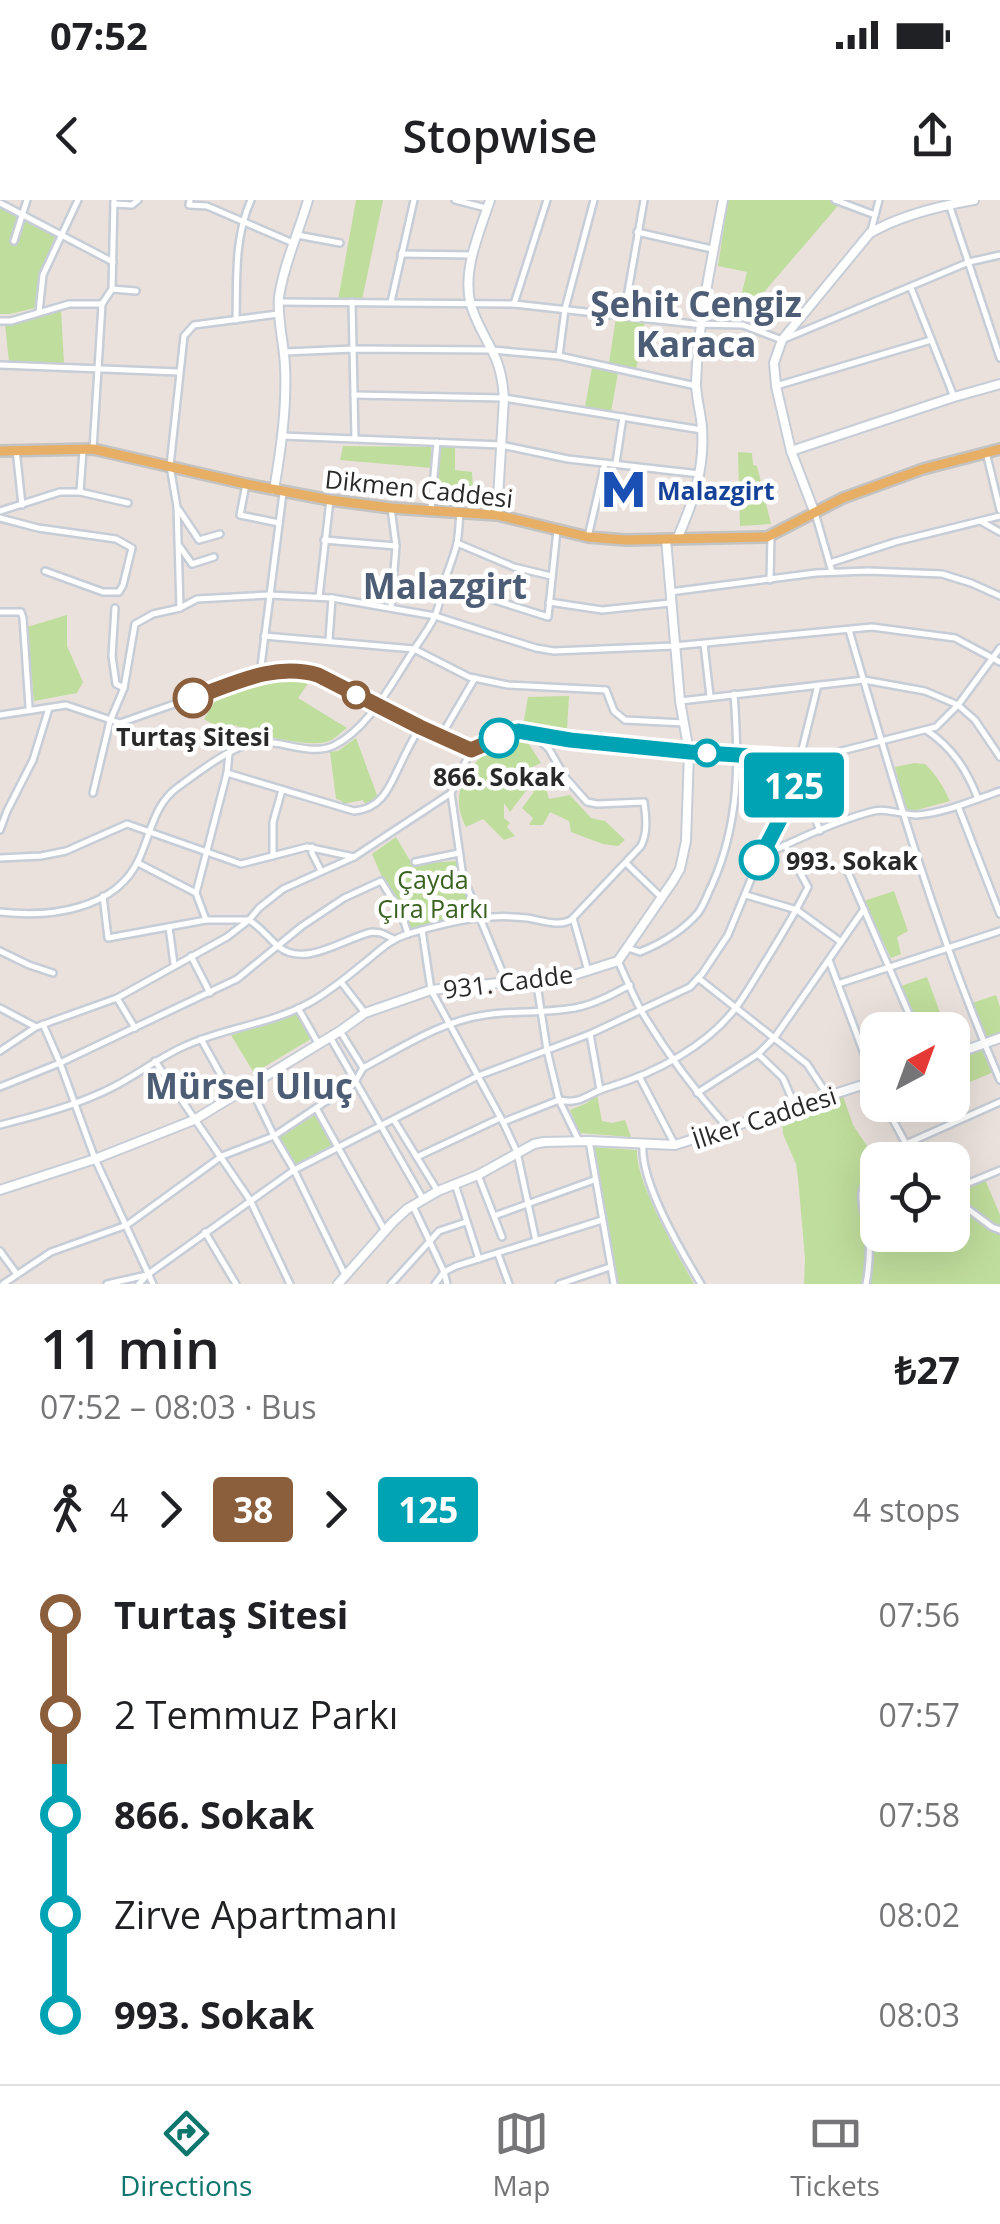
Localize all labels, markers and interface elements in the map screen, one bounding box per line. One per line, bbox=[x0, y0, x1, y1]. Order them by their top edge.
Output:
text: 07:52 bbox=[50, 9, 148, 61]
text: Stopwise bbox=[402, 105, 598, 166]
icon: back bbox=[40, 108, 95, 163]
icon: share bbox=[905, 108, 960, 163]
district label: Şehit Cengiz Karaca bbox=[590, 280, 802, 367]
street label: Dikmen Caddesi bbox=[323, 461, 515, 515]
metro station icon: Malazgirt bbox=[600, 466, 648, 514]
place label: Malazgirt bbox=[657, 473, 775, 507]
district label: Malazgirt bbox=[363, 562, 527, 609]
marker: Turtaş Sitesi bbox=[174, 679, 212, 717]
unlabelled marker bbox=[343, 682, 369, 708]
place label: Turtaş Sitesi bbox=[116, 719, 270, 753]
marker: 866. Sokak bbox=[480, 719, 518, 757]
unlabelled marker bbox=[694, 740, 720, 766]
line badge: 125 bbox=[736, 752, 852, 818]
place label: 866. Sokak bbox=[433, 759, 565, 793]
text: 125 bbox=[764, 762, 824, 809]
marker: 993. Sokak bbox=[740, 841, 778, 879]
place label: 993. Sokak bbox=[786, 843, 918, 877]
park label: Çayda Çıra Parkı bbox=[377, 862, 489, 925]
street label: 931. Cadde bbox=[441, 956, 575, 1006]
north arrow bbox=[860, 1012, 970, 1122]
map controls bbox=[860, 1012, 970, 1252]
district label: Mürsel Uluç bbox=[145, 1062, 353, 1109]
street label: İlker Caddesi bbox=[688, 1078, 840, 1156]
button: locate bbox=[860, 1142, 970, 1252]
text: 11 min bbox=[40, 1310, 220, 1385]
text: ₺27 bbox=[895, 1343, 960, 1395]
text: 07:52 – 08:03 · Bus bbox=[40, 1385, 316, 1428]
icon: walk bbox=[40, 1482, 95, 1537]
icon: forward bbox=[143, 1482, 198, 1537]
icon: forward bbox=[308, 1482, 363, 1537]
text: 38 bbox=[233, 1486, 273, 1533]
text: 125 bbox=[398, 1486, 458, 1533]
text: 4 bbox=[110, 1488, 128, 1531]
text: 4 stops bbox=[853, 1488, 960, 1531]
text: Turtaş Sitesi bbox=[114, 1588, 348, 1640]
text: 07:56 bbox=[878, 1593, 960, 1636]
text: 2 Temmuz Parkı bbox=[114, 1688, 398, 1740]
text: 07:57 bbox=[878, 1693, 960, 1736]
text: 866. Sokak bbox=[114, 1788, 314, 1840]
text: 07:58 bbox=[878, 1793, 960, 1836]
text: Zirve Apartmanı bbox=[114, 1888, 398, 1940]
text: 08:02 bbox=[878, 1893, 960, 1936]
text: 993. Sokak bbox=[114, 1988, 314, 2040]
text: 08:03 bbox=[878, 1993, 960, 2036]
tab: Directions bbox=[120, 2106, 252, 2204]
tab: Map bbox=[492, 2106, 550, 2204]
tab: Tickets bbox=[790, 2106, 880, 2204]

